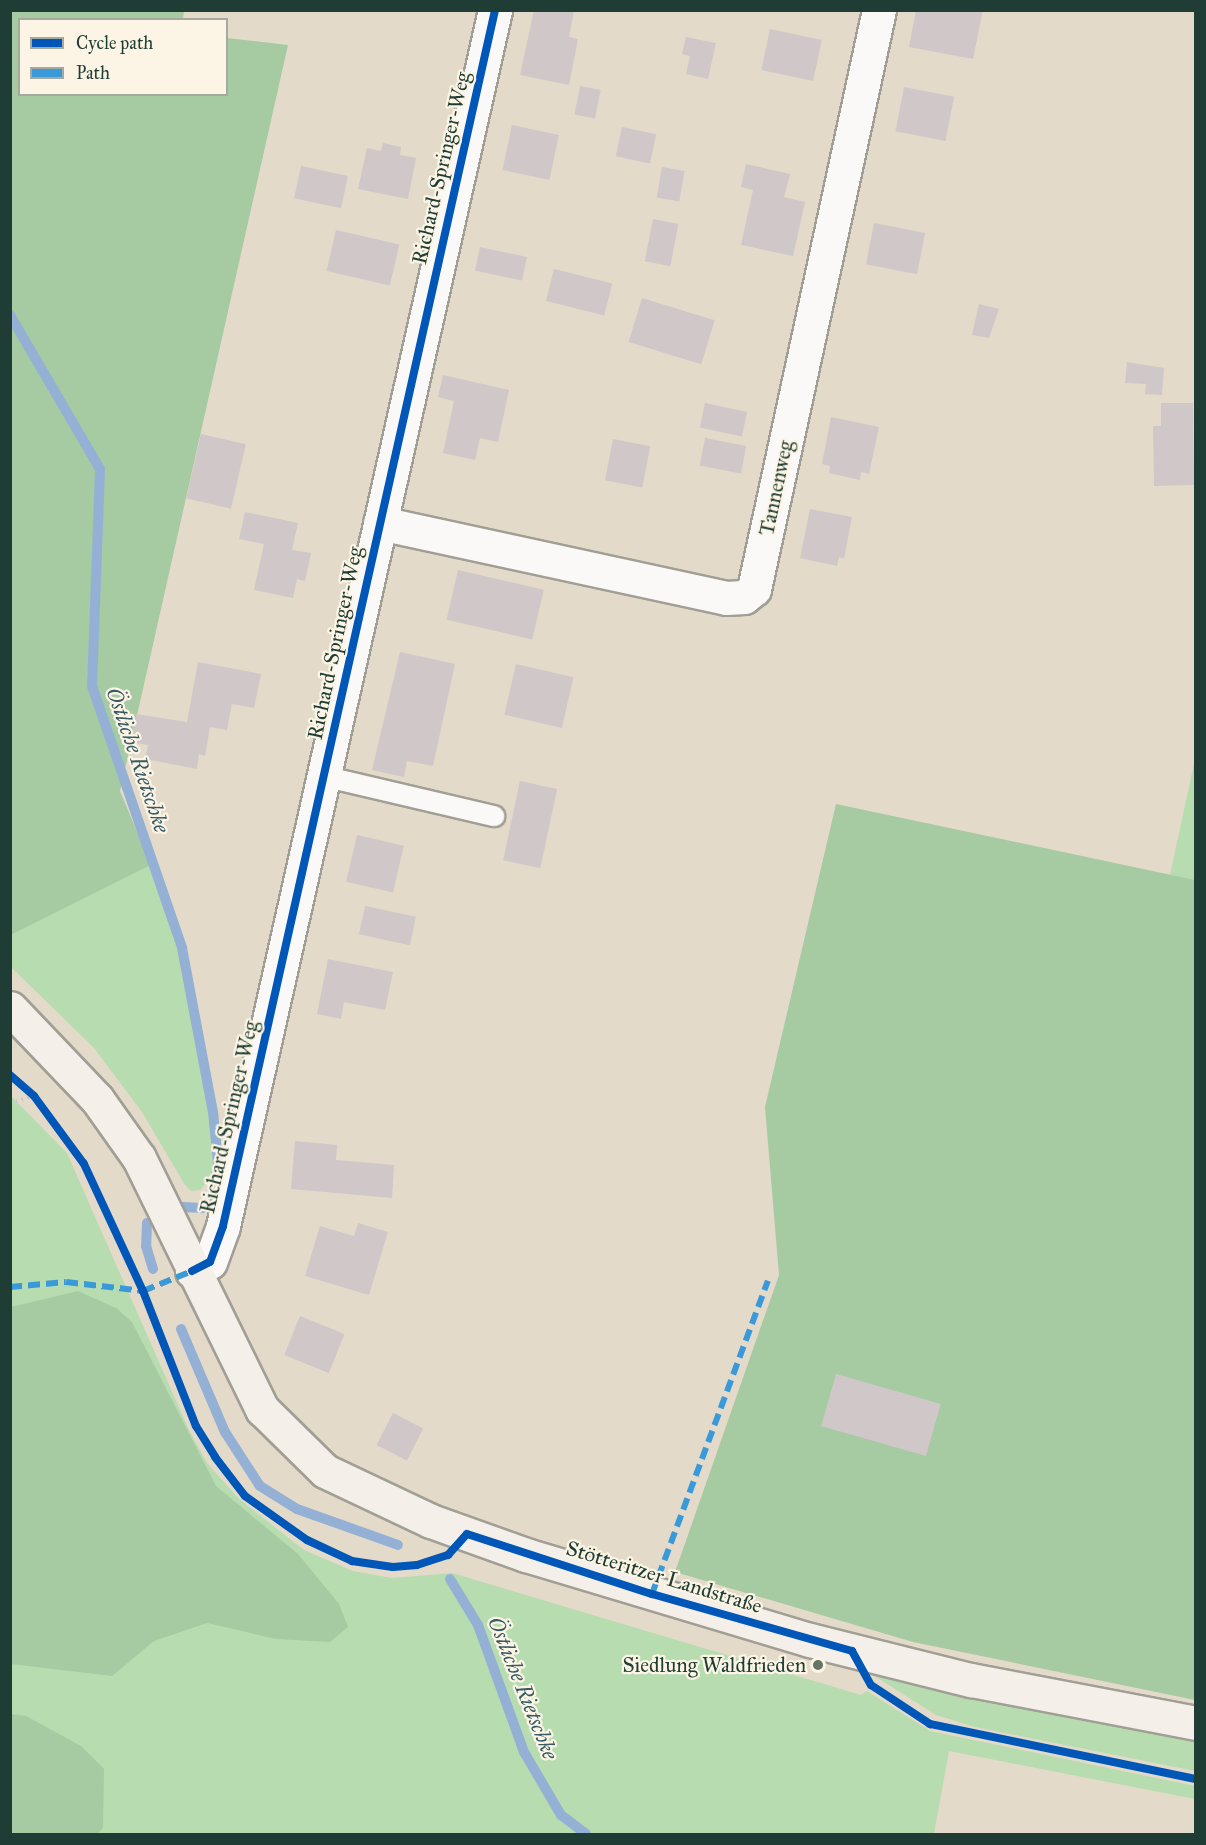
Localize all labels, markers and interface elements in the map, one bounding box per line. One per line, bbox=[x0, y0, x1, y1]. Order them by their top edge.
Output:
legend bbox=[18, 18, 228, 96]
text: Cycle path bbox=[76, 32, 153, 54]
text: Path bbox=[76, 62, 110, 84]
street label: Richard-Springer-Weg bbox=[407, 69, 475, 267]
street label: Tannenweg bbox=[754, 438, 798, 538]
street label: Richard-Springer-Weg bbox=[302, 544, 368, 742]
water label: Östliche Rietschke bbox=[101, 684, 175, 836]
street label: Richard-Springer-Weg bbox=[195, 1018, 263, 1216]
street label: Stötteritzer Landstraße bbox=[563, 1535, 765, 1619]
water label: Östliche Rietschke bbox=[482, 1613, 564, 1763]
place label: Siedlung Waldfrieden bbox=[623, 1652, 806, 1678]
marker: Siedlung Waldfrieden bbox=[811, 1658, 825, 1672]

